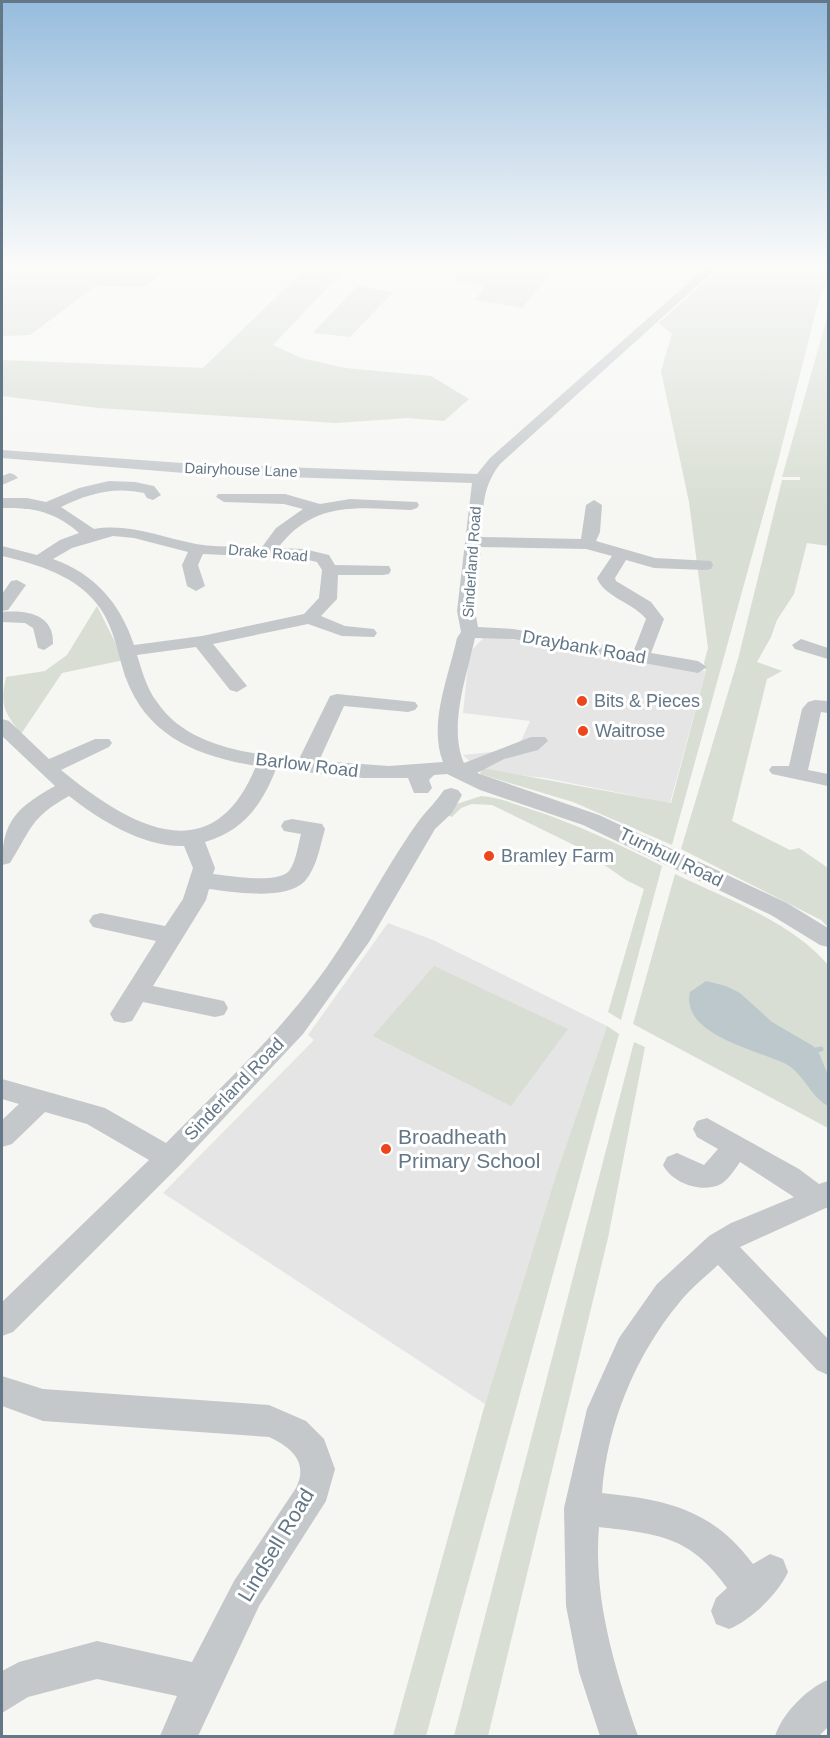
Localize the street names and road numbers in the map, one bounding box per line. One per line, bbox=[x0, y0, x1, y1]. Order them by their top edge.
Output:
street label: Dairyhouse Lane bbox=[184, 459, 298, 480]
street label: Sinderland Road bbox=[459, 506, 484, 618]
street label: Drake Road bbox=[227, 541, 309, 564]
street label: Draybank Road bbox=[521, 626, 647, 668]
street label: Barlow Road bbox=[255, 749, 359, 781]
street label: Turnbull Road bbox=[616, 823, 726, 891]
street label: Sinderland Road bbox=[180, 1034, 288, 1144]
street label: Lindsell Road bbox=[233, 1484, 318, 1605]

